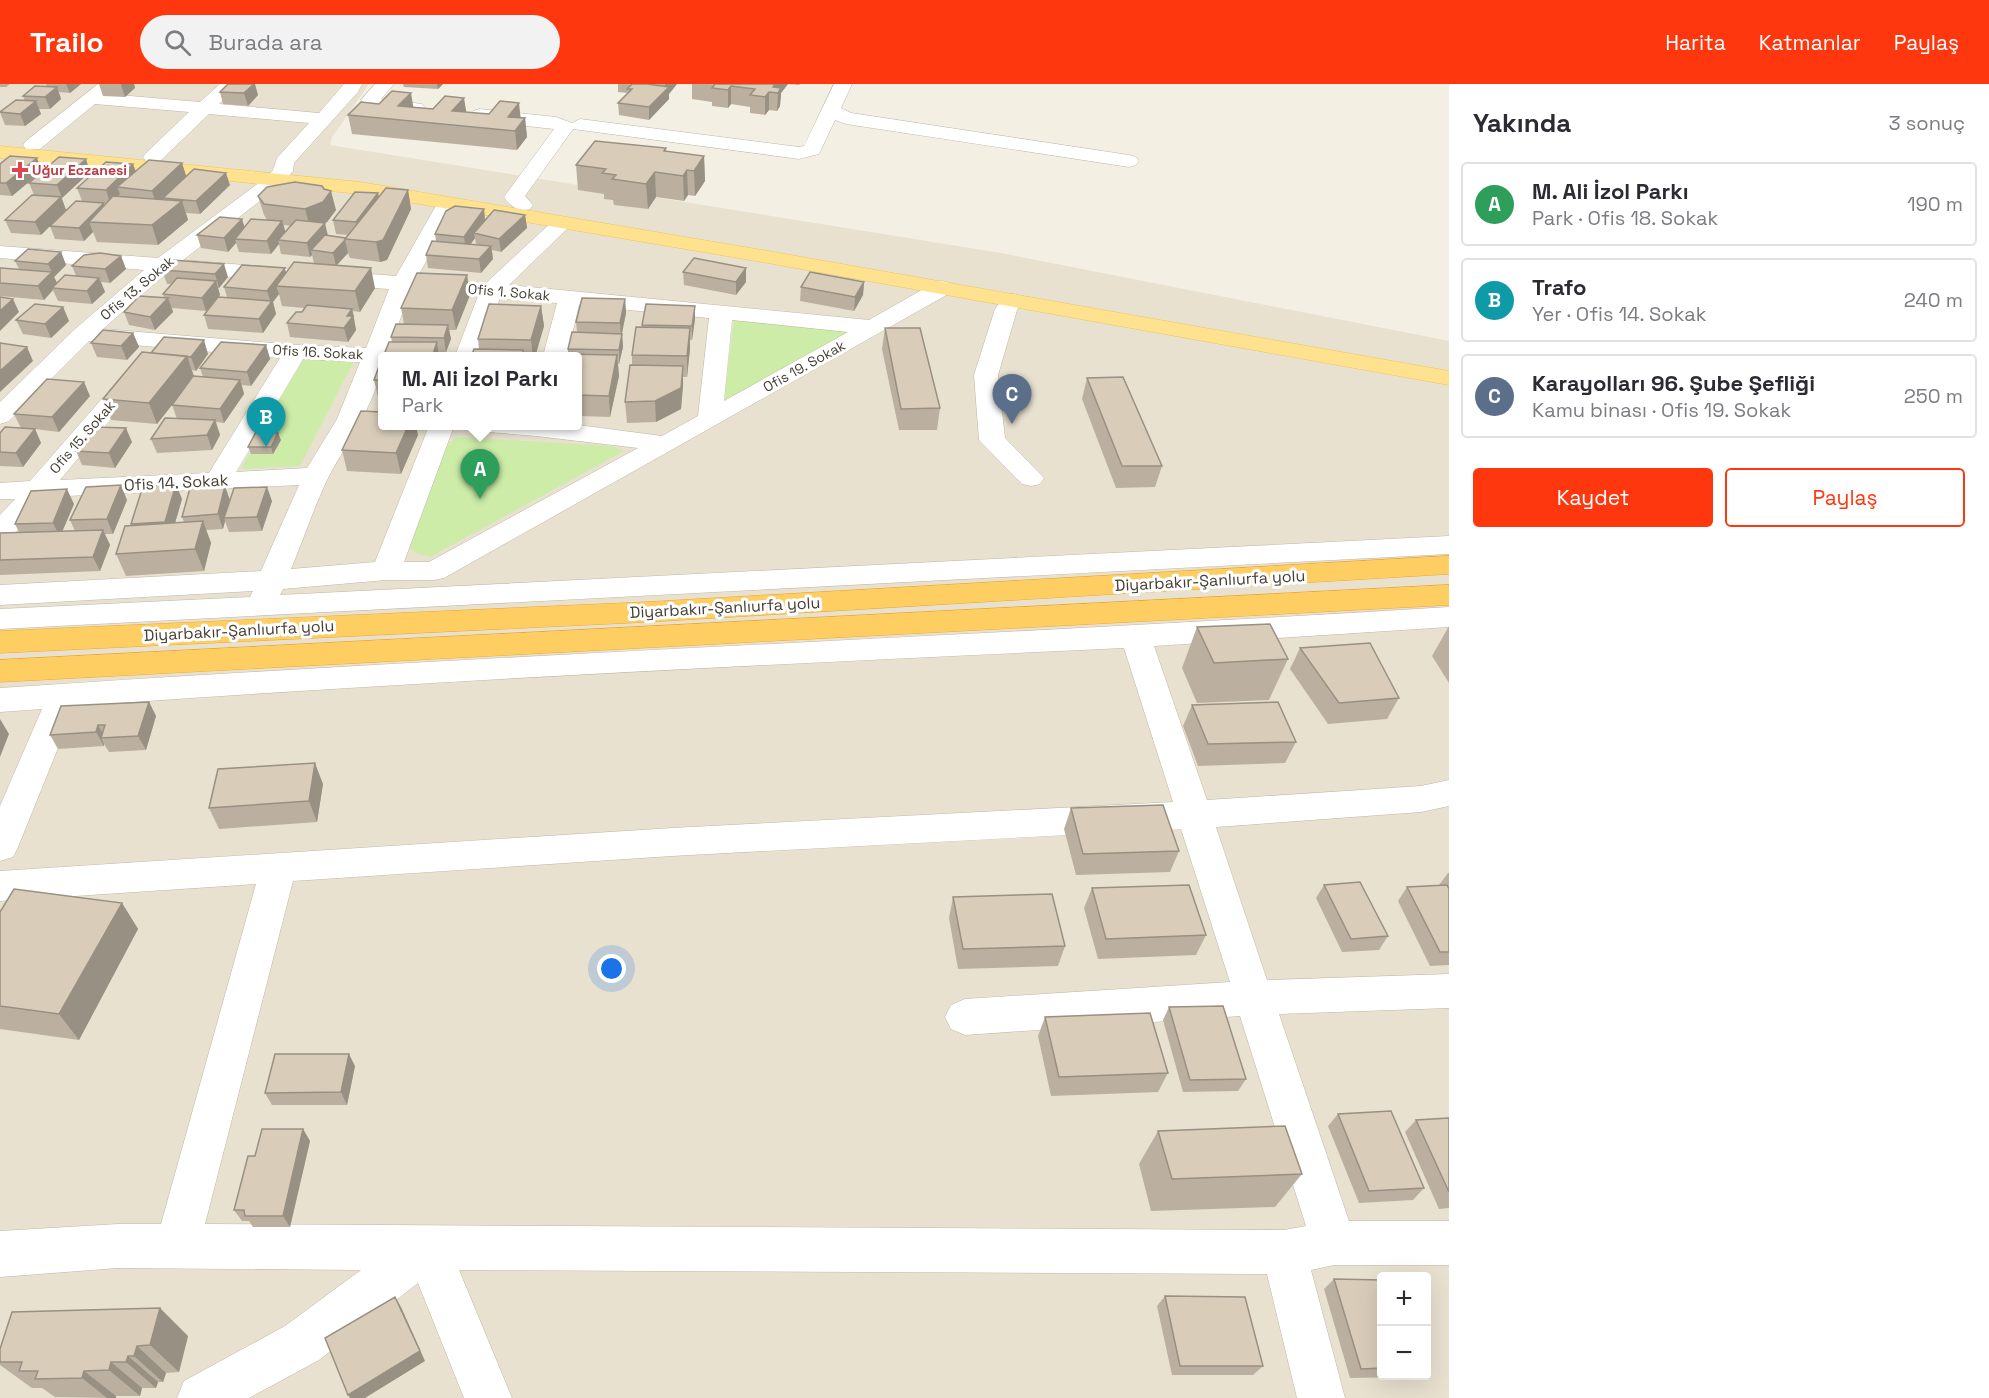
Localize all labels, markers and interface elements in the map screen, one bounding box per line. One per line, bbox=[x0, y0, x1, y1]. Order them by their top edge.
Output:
search box bbox=[140, 15, 560, 69]
text: Trailo bbox=[30, 24, 104, 60]
icon: search bbox=[161, 26, 194, 59]
text: Burada ara bbox=[209, 28, 323, 56]
text: Harita bbox=[1665, 29, 1726, 56]
text: Katmanlar bbox=[1759, 29, 1861, 56]
text: Paylaş bbox=[1894, 29, 1959, 56]
text: Yakında bbox=[1473, 106, 1571, 140]
text: 3 sonuç bbox=[1889, 110, 1965, 136]
place label: Uğur Eczanesi bbox=[32, 161, 127, 179]
marker: Uğur Eczanesi bbox=[13, 163, 27, 177]
text: M. Ali İzol Parkı bbox=[1532, 177, 1689, 205]
text: A bbox=[1488, 191, 1501, 217]
text: 190 m bbox=[1907, 191, 1963, 217]
text: Park · Ofis 18. Sokak bbox=[1532, 205, 1718, 231]
street label: Ofis 13. Sokak bbox=[96, 252, 178, 324]
text: Trafo bbox=[1532, 273, 1587, 301]
street label: Ofis 1. Sokak bbox=[467, 279, 551, 305]
text: B bbox=[1488, 287, 1501, 313]
text: 240 m bbox=[1904, 287, 1963, 313]
text: Yer · Ofis 14. Sokak bbox=[1532, 301, 1706, 327]
street label: Ofis 19. Sokak bbox=[760, 336, 849, 396]
street label: Ofis 16. Sokak bbox=[272, 341, 364, 363]
popup bbox=[378, 352, 582, 430]
text: M. Ali İzol Parkı bbox=[402, 364, 558, 392]
text: Karayolları 96. Şube Şefliği bbox=[1532, 369, 1815, 397]
pin: C bbox=[992, 374, 1032, 424]
text: C bbox=[1488, 383, 1501, 409]
text: 250 m bbox=[1904, 383, 1963, 409]
text: Park bbox=[402, 392, 443, 418]
street label: Ofis 15. Sokak bbox=[45, 396, 119, 477]
text: Kamu binası · Ofis 19. Sokak bbox=[1532, 397, 1791, 423]
pin: B bbox=[246, 398, 286, 447]
pin: A bbox=[460, 450, 500, 499]
button: Kaydet bbox=[1473, 468, 1713, 527]
button: Paylaş bbox=[1725, 468, 1965, 527]
street label: Ofis 14. Sokak bbox=[123, 469, 229, 496]
street label: Diyarbakır-Şanlıurfa yolu bbox=[1114, 565, 1306, 596]
street label: Diyarbakır-Şanlıurfa yolu bbox=[629, 592, 821, 623]
street label: Diyarbakır-Şanlıurfa yolu bbox=[143, 615, 335, 646]
your location bbox=[597, 954, 626, 983]
map controls bbox=[1377, 1272, 1431, 1380]
button: + bbox=[1377, 1272, 1431, 1326]
button: − bbox=[1377, 1326, 1431, 1380]

